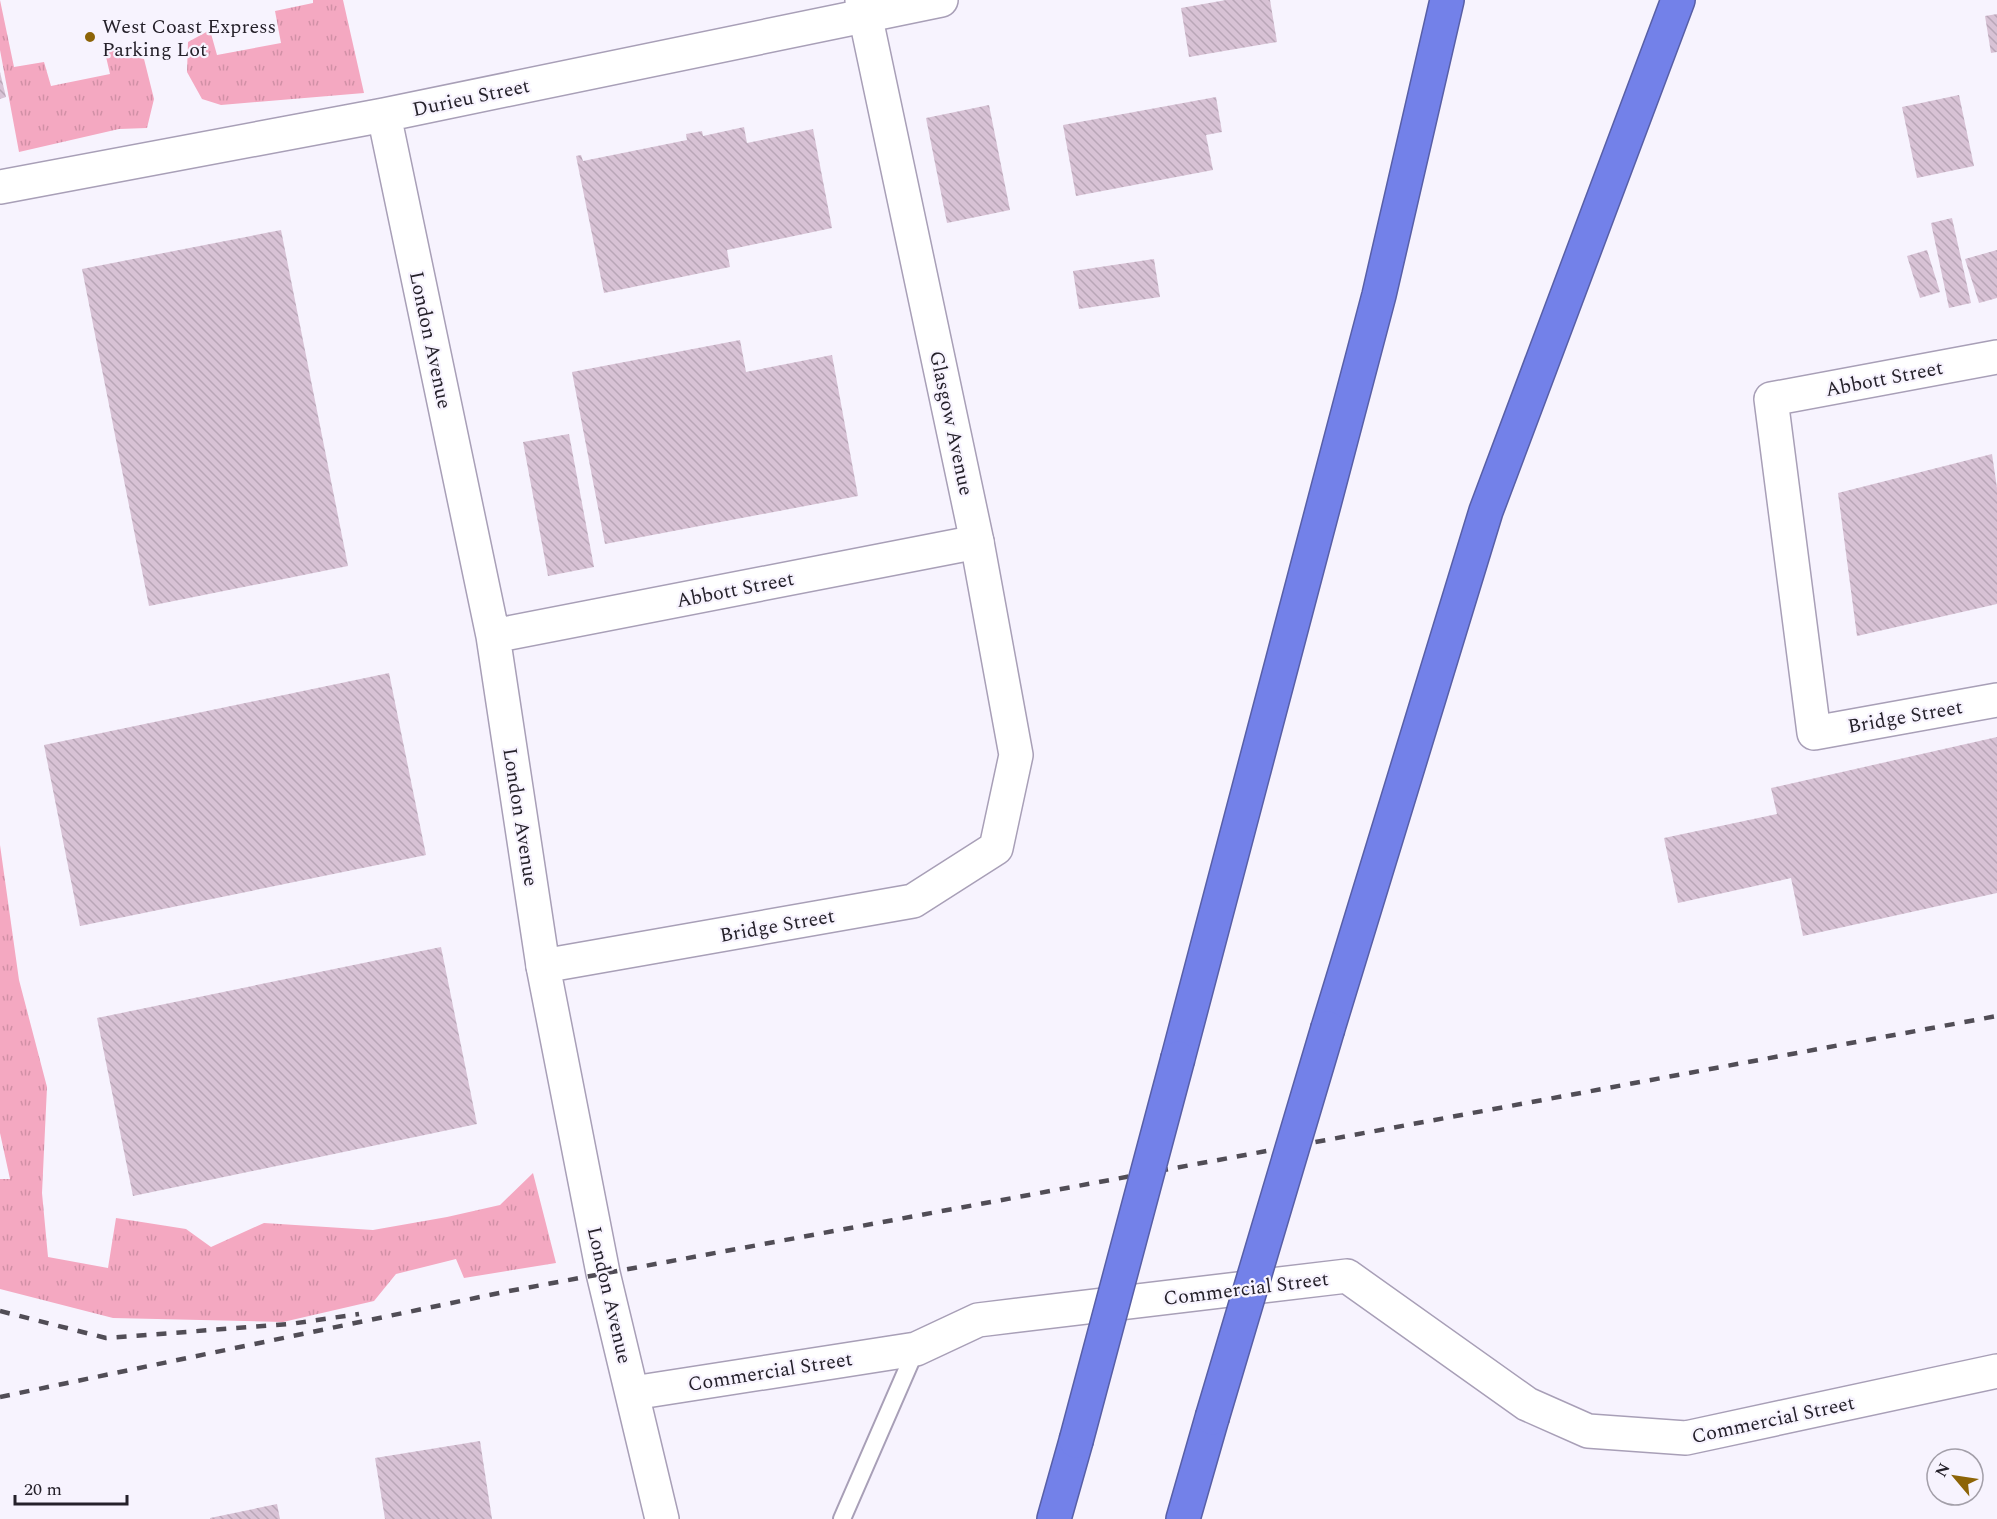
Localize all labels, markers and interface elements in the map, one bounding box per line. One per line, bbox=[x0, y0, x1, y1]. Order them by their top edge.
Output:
place label: West Coast Express Parking Lot bbox=[102, 12, 276, 65]
marker: West Coast Express Parking Lot bbox=[83, 30, 97, 44]
street label: Durieu Street bbox=[410, 71, 533, 125]
street label: London Avenue bbox=[401, 269, 459, 412]
street label: Glasgow Avenue bbox=[921, 348, 981, 498]
street label: Abbott Street bbox=[1823, 353, 1946, 405]
street label: Abbott Street bbox=[674, 564, 797, 616]
street label: Bridge Street bbox=[1845, 692, 1965, 742]
street label: London Avenue bbox=[494, 746, 546, 889]
street label: Bridge Street bbox=[717, 901, 837, 951]
street label: London Avenue bbox=[579, 1224, 639, 1367]
street label: Commercial Street bbox=[1162, 1264, 1330, 1314]
street label: Commercial Street bbox=[686, 1344, 855, 1400]
street label: Commercial Street bbox=[1689, 1388, 1858, 1452]
north arrow bbox=[1925, 1447, 1985, 1507]
text: N bbox=[1929, 1459, 1956, 1482]
scale bar bbox=[15, 1468, 128, 1506]
text: 20 m bbox=[24, 1476, 62, 1503]

